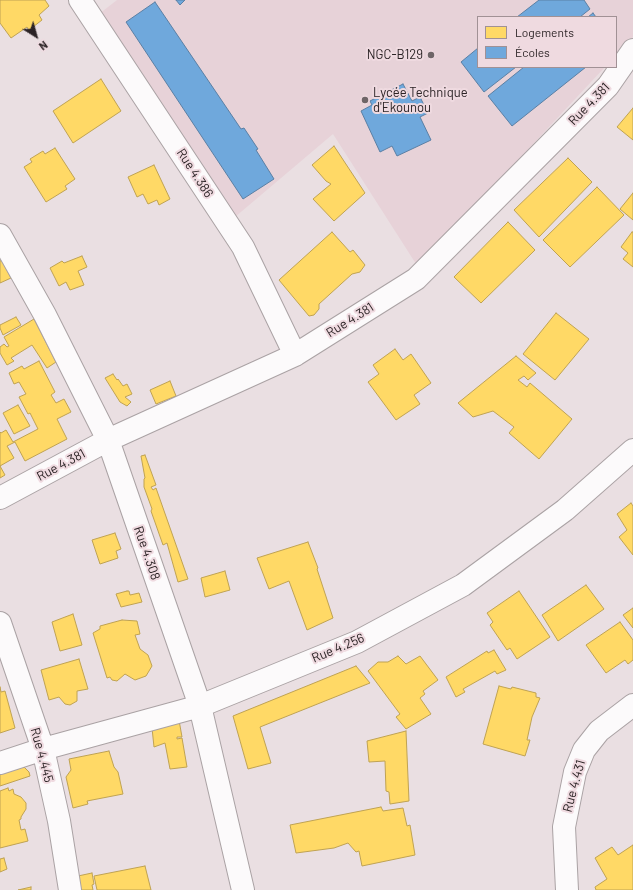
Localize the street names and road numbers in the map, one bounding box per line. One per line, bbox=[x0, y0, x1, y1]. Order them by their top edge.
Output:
street label: Rue 4.381 bbox=[565, 80, 613, 128]
street label: Rue 4.386 bbox=[173, 146, 217, 200]
street label: Rue 4.381 bbox=[323, 299, 377, 341]
street label: Rue 4.381 bbox=[34, 446, 88, 484]
street label: Rue 4.308 bbox=[131, 524, 163, 582]
street label: Rue 4.256 bbox=[309, 630, 367, 666]
street label: Rue 4.445 bbox=[27, 726, 57, 784]
street label: Rue 4.431 bbox=[560, 758, 588, 814]

